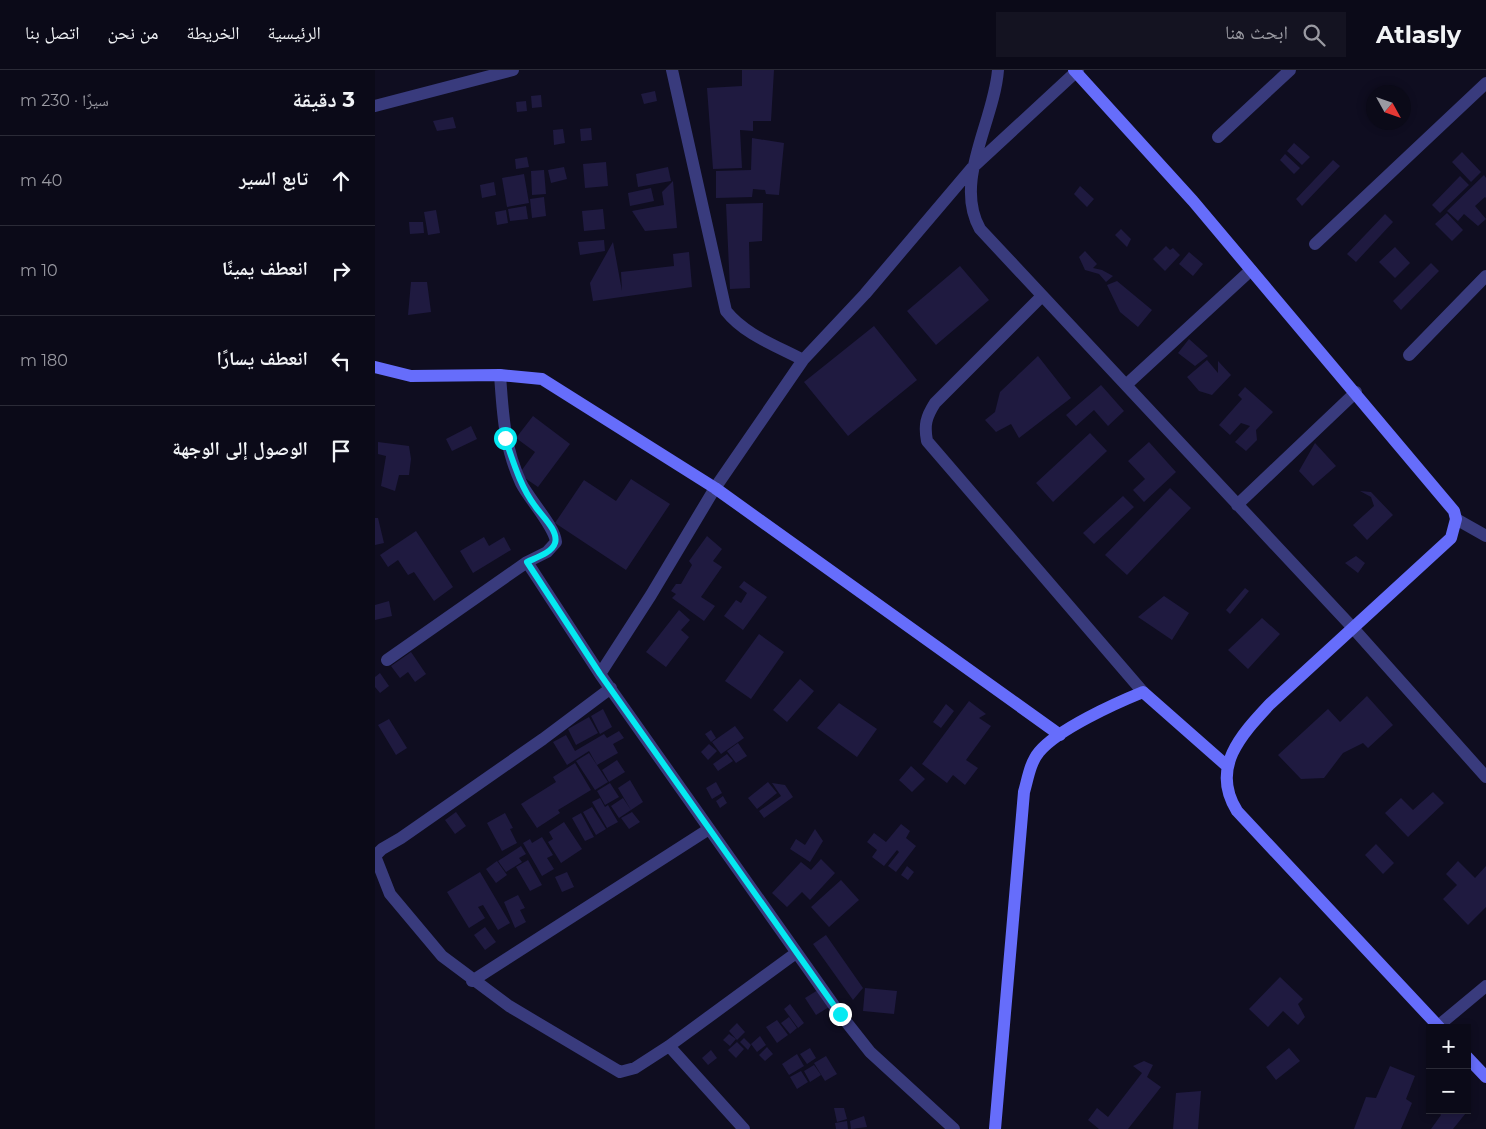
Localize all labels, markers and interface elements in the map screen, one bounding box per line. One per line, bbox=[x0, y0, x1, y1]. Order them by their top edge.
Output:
search box bbox=[996, 12, 1346, 57]
text: Atlasly bbox=[1376, 20, 1461, 49]
text: ابحث هنا bbox=[1225, 21, 1288, 44]
icon: search bbox=[1300, 21, 1328, 49]
text: اتصل بنا bbox=[25, 22, 80, 44]
text: من نحن bbox=[108, 22, 159, 44]
text: الخريطة bbox=[187, 22, 240, 44]
text: الرئيسية bbox=[268, 22, 321, 44]
north arrow bbox=[1366, 85, 1411, 130]
text: 3 دقيقة bbox=[293, 87, 355, 112]
text: سيرًا · 230 m bbox=[20, 91, 109, 110]
text: تابع السير bbox=[239, 167, 308, 190]
icon: ahead bbox=[327, 167, 355, 195]
text: 40 m bbox=[20, 171, 62, 190]
text: انعطف يمينًا bbox=[222, 257, 308, 280]
icon: right bbox=[327, 257, 355, 285]
text: 10 m bbox=[20, 261, 58, 280]
text: انعطف يسارًا bbox=[216, 347, 308, 370]
icon: left bbox=[327, 347, 355, 375]
text: 180 m bbox=[20, 351, 68, 370]
route start bbox=[494, 427, 517, 450]
text: الوصول إلى الوجهة bbox=[172, 437, 308, 460]
icon: arrive bbox=[327, 437, 355, 465]
route end bbox=[829, 1003, 852, 1026]
map controls bbox=[1426, 1024, 1471, 1114]
button: + bbox=[1426, 1024, 1471, 1069]
button: − bbox=[1426, 1069, 1471, 1114]

